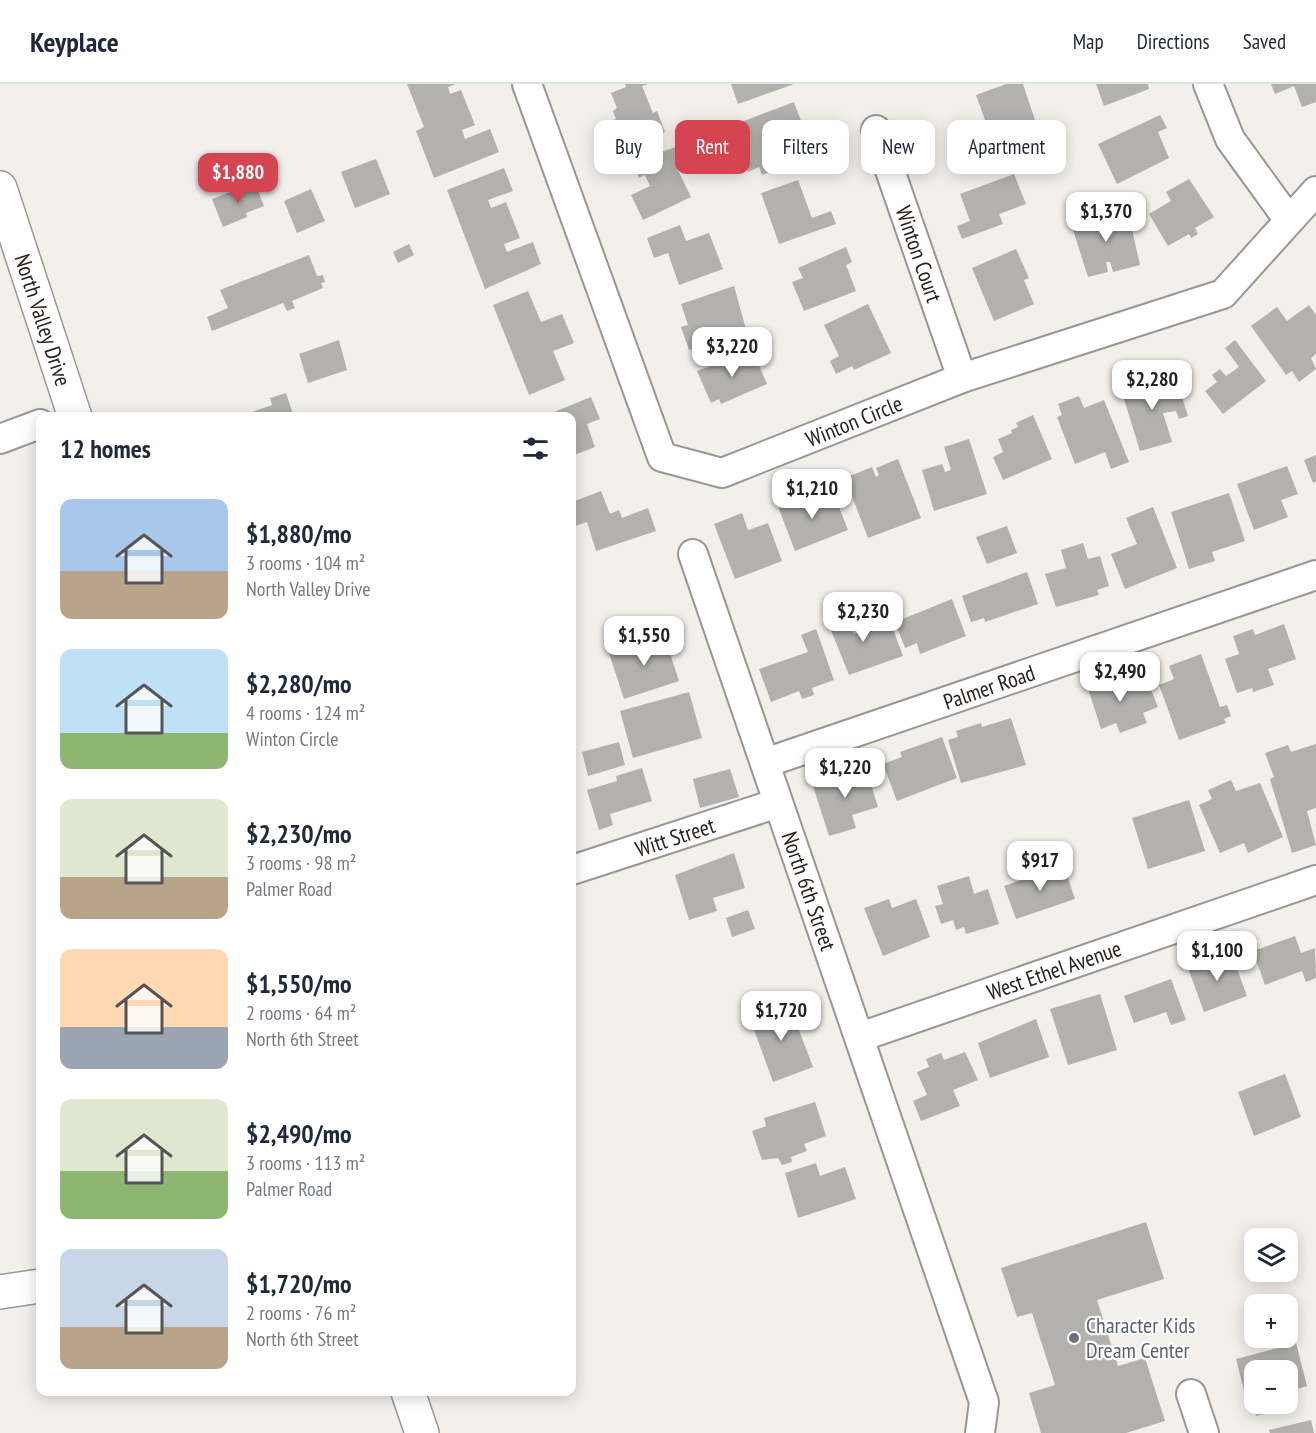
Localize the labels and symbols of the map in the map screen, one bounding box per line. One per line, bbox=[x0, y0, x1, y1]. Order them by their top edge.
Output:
pin: $1,880 bbox=[189, 153, 287, 204]
pin: $1,370 bbox=[1057, 192, 1155, 243]
street label: Winton Court bbox=[889, 202, 949, 306]
street label: North Valley Drive bbox=[9, 250, 77, 390]
pin: $3,220 bbox=[683, 327, 781, 378]
pin: $2,280 bbox=[1103, 360, 1201, 411]
street label: Winton Circle bbox=[802, 389, 906, 453]
pin: $1,210 bbox=[763, 469, 861, 520]
pin: $2,230 bbox=[814, 592, 912, 643]
pin: $1,550 bbox=[595, 616, 693, 667]
pin: $2,490 bbox=[1071, 652, 1169, 703]
street label: Palmer Road bbox=[940, 658, 1038, 716]
pin: $1,220 bbox=[796, 748, 894, 799]
street label: Witt Street bbox=[632, 811, 718, 863]
street label: North 6th Street bbox=[776, 828, 842, 954]
pin: $917 bbox=[1004, 841, 1076, 892]
pin: $1,100 bbox=[1168, 931, 1266, 982]
street label: West Ethel Avenue bbox=[983, 934, 1125, 1006]
pin: $1,720 bbox=[732, 991, 830, 1042]
place label: Character Kids Dream Center bbox=[1086, 1311, 1195, 1364]
marker: Character Kids Dream Center bbox=[1067, 1331, 1081, 1345]

